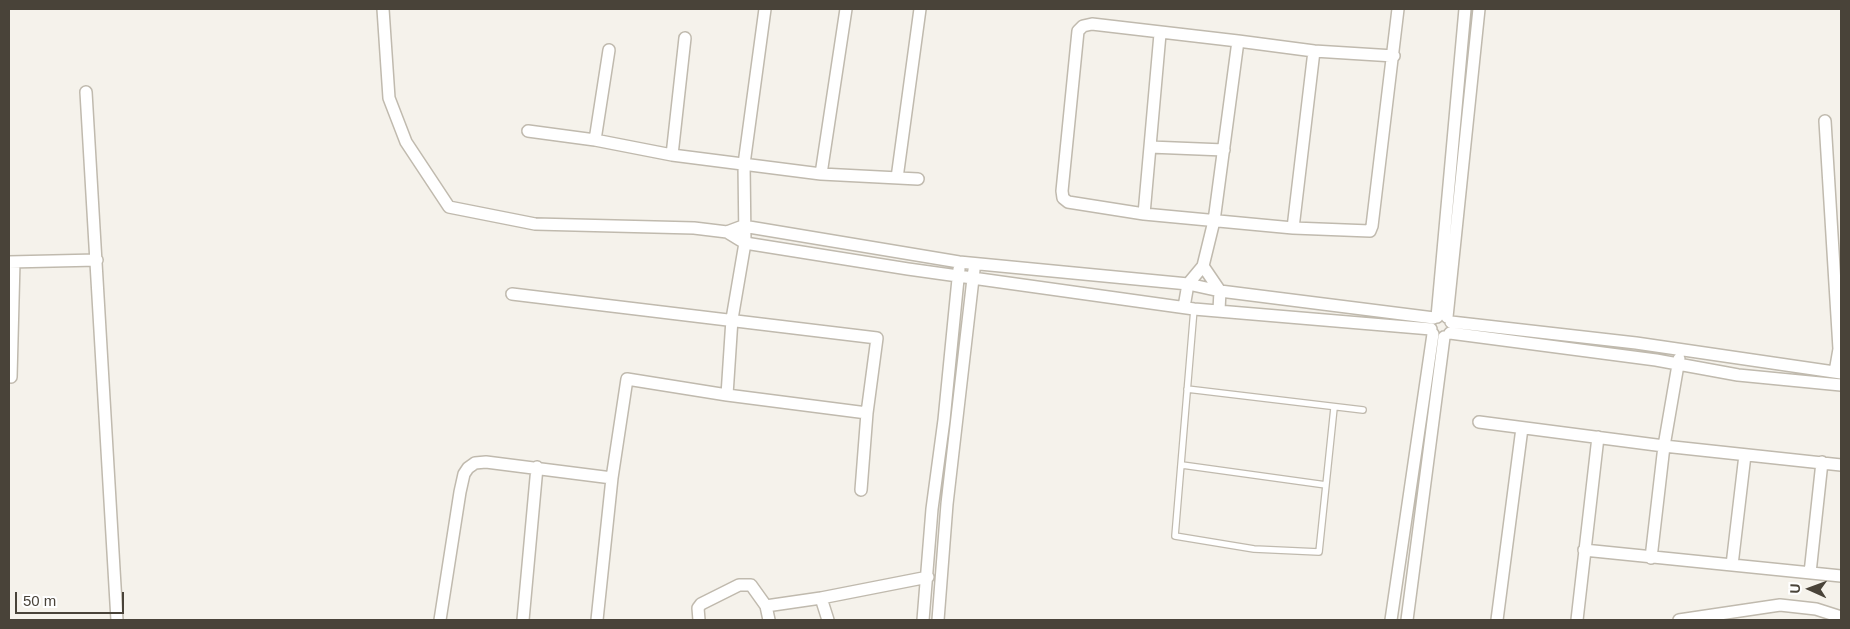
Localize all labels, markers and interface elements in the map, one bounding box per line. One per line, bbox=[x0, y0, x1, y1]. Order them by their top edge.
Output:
north arrow bbox=[1785, 564, 1835, 614]
scale bar bbox=[18, 582, 126, 614]
text: U bbox=[1787, 583, 1803, 594]
text: 50 m bbox=[23, 592, 56, 609]

